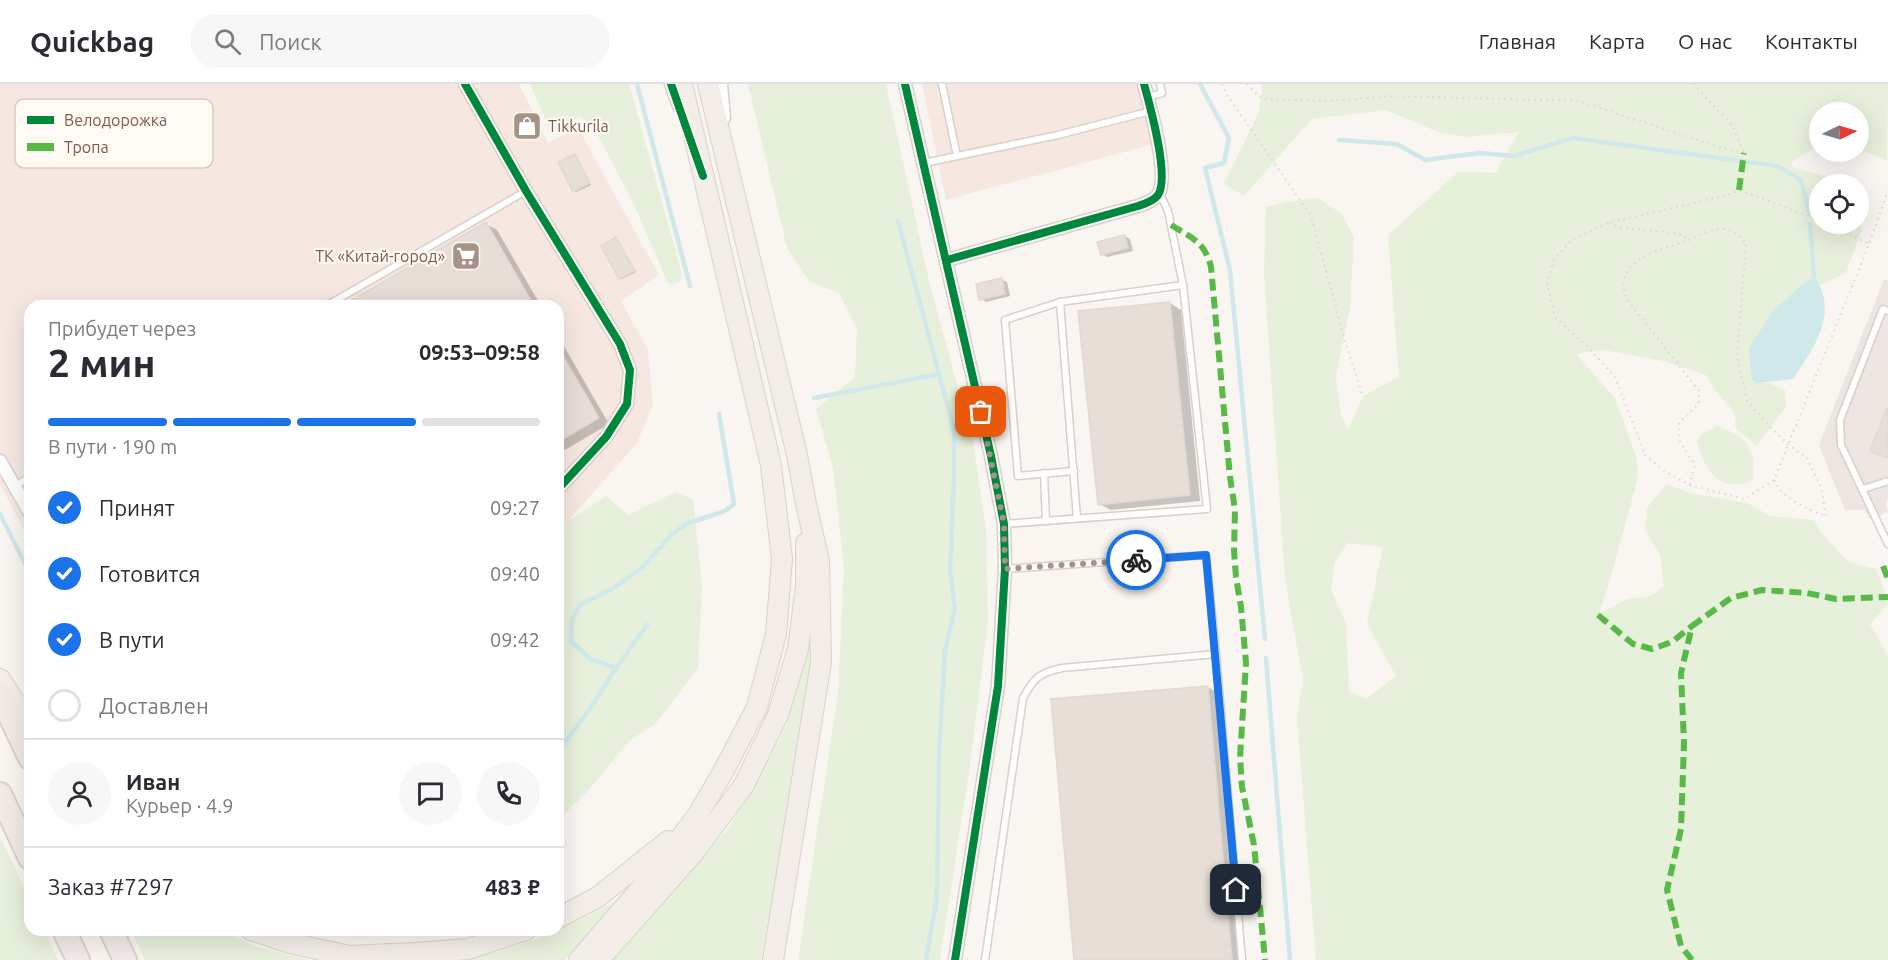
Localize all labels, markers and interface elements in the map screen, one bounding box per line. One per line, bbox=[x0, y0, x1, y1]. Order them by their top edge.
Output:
search box bbox=[190, 14, 610, 68]
icon: search bbox=[211, 25, 244, 58]
text: Quickbag bbox=[30, 26, 154, 57]
text: Поиск bbox=[259, 29, 322, 54]
text: Главная bbox=[1479, 29, 1556, 53]
text: Карта bbox=[1589, 29, 1645, 53]
text: О нас bbox=[1678, 29, 1732, 53]
text: Контакты bbox=[1765, 29, 1858, 53]
legend bbox=[15, 99, 213, 168]
north arrow bbox=[1809, 102, 1869, 162]
map controls bbox=[1809, 102, 1869, 234]
shop icon: Tikkurila bbox=[511, 110, 543, 142]
text: Велодорожка bbox=[64, 111, 167, 129]
place label: Tikkurila bbox=[548, 117, 609, 135]
text: Тропа bbox=[64, 138, 109, 156]
button: locate bbox=[1809, 174, 1869, 234]
supermarket icon: ТК «Китай-город» bbox=[450, 240, 482, 272]
place label: ТК «Китай-город» bbox=[315, 247, 445, 265]
text: Прибудет через bbox=[48, 317, 196, 340]
text: 09:53–09:58 bbox=[419, 339, 540, 364]
text: 2 мин bbox=[48, 341, 156, 384]
pin bbox=[955, 386, 1006, 437]
icon: bag bbox=[964, 395, 997, 428]
text: В пути · 190 m bbox=[48, 435, 177, 458]
icon: check bbox=[48, 491, 81, 524]
text: Принят bbox=[99, 495, 175, 520]
text: 09:27 bbox=[490, 496, 540, 519]
courier bbox=[1106, 530, 1166, 590]
icon: bike bbox=[1120, 544, 1153, 577]
icon: check bbox=[48, 557, 81, 590]
text: Готовится bbox=[99, 561, 200, 586]
text: 09:40 bbox=[490, 562, 540, 585]
icon: check bbox=[48, 623, 81, 656]
text: В пути bbox=[99, 627, 165, 652]
text: 09:42 bbox=[490, 628, 540, 651]
text: Доставлен bbox=[99, 693, 209, 718]
button: person bbox=[48, 762, 111, 825]
button: chat bbox=[399, 762, 462, 825]
button: phone bbox=[477, 762, 540, 825]
text: Иван bbox=[126, 769, 180, 794]
text: Курьер · 4.9 bbox=[126, 794, 233, 817]
pin bbox=[1210, 864, 1261, 915]
icon: home bbox=[1219, 873, 1252, 906]
text: Заказ #7297 bbox=[48, 874, 174, 899]
text: 483 ₽ bbox=[485, 874, 540, 899]

